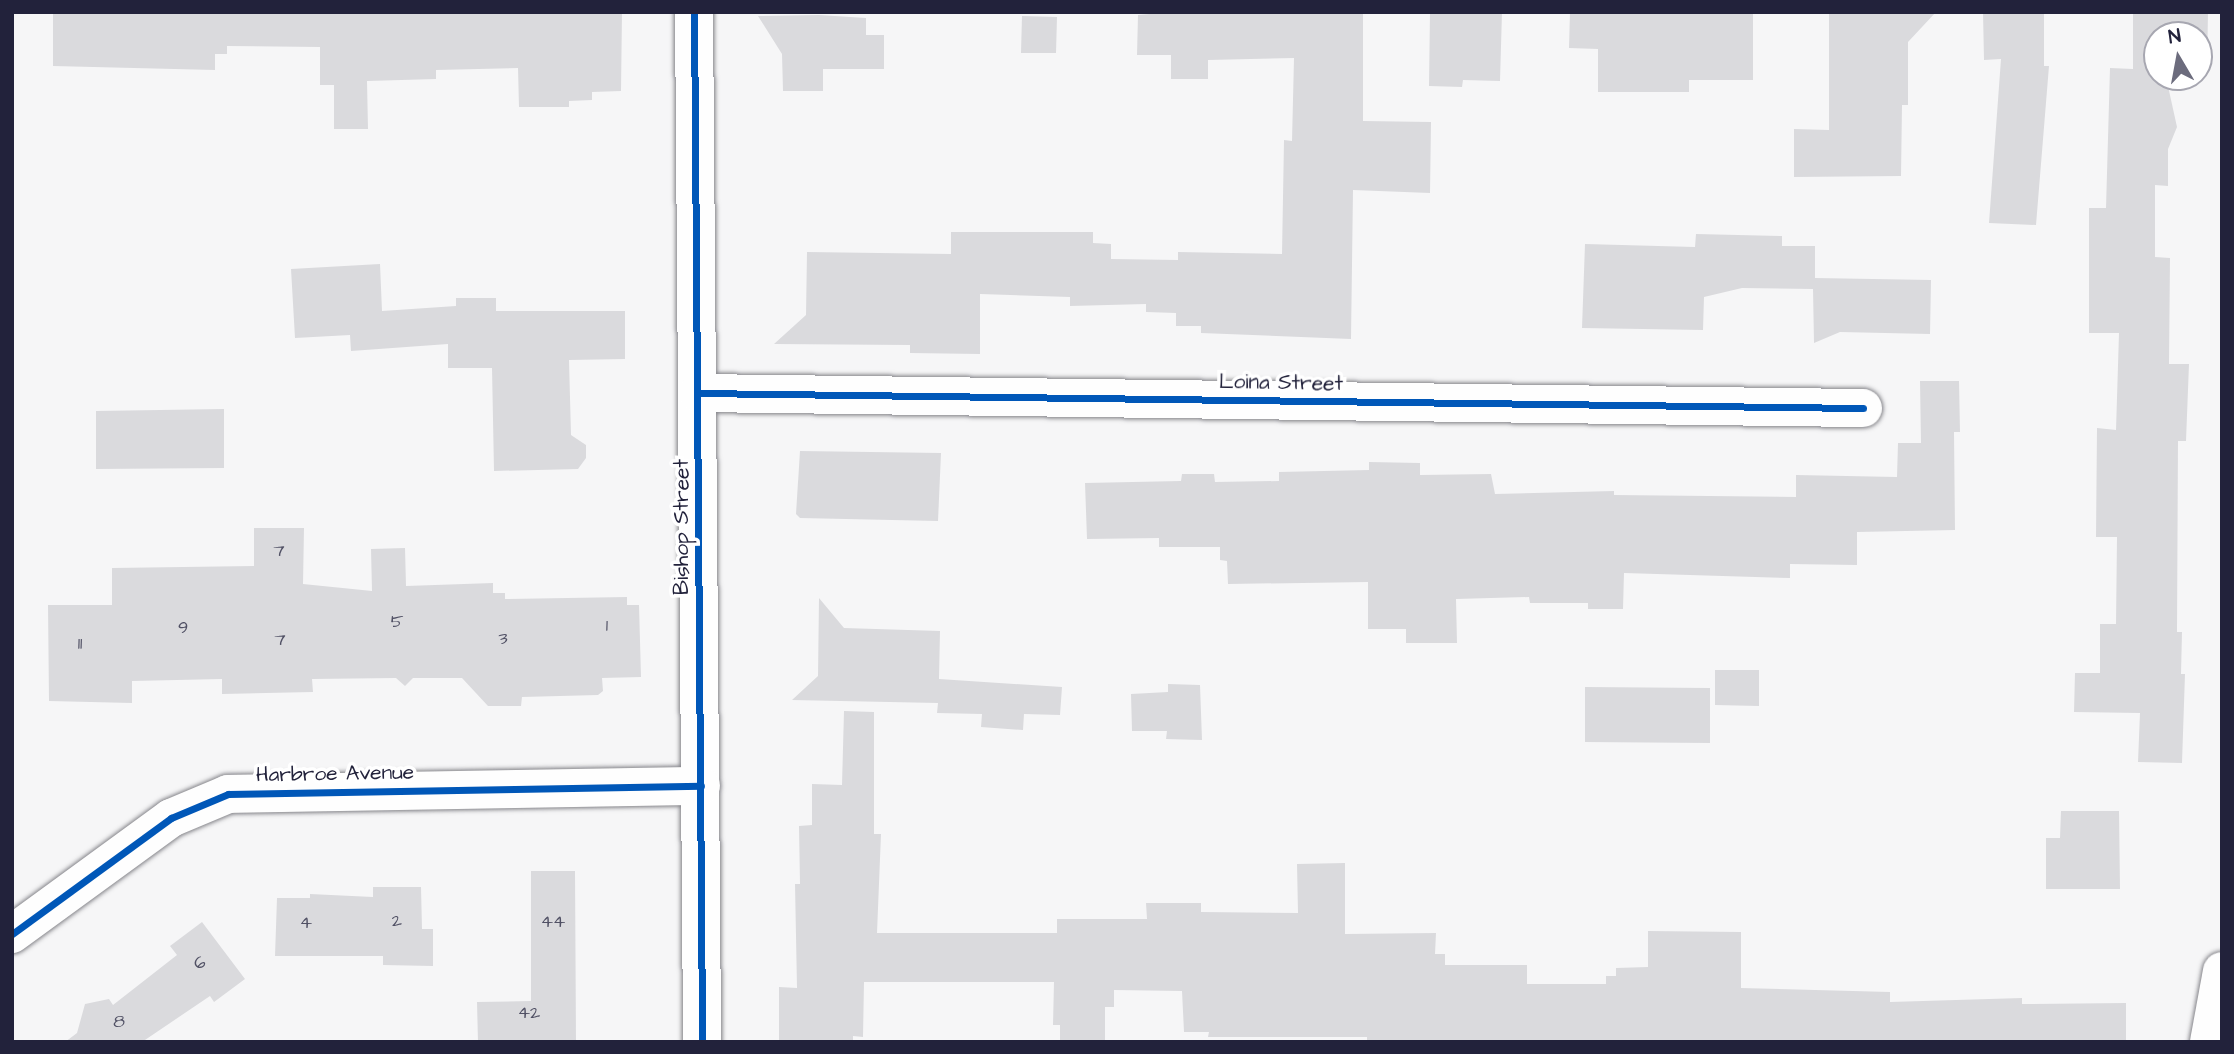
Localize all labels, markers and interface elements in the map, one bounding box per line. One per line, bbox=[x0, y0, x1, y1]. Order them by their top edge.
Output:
north arrow bbox=[2143, 21, 2213, 91]
text: N bbox=[2166, 22, 2183, 51]
street label: Loina Street bbox=[1219, 369, 1343, 397]
street label: Bishop Street bbox=[669, 459, 695, 595]
house number: 7 bbox=[273, 540, 285, 562]
house number: 5 bbox=[391, 611, 403, 633]
house number: 1 bbox=[606, 615, 608, 637]
house number: 9 bbox=[178, 617, 188, 639]
house number: 3 bbox=[498, 628, 508, 650]
house number: 7 bbox=[274, 629, 286, 651]
house number: 11 bbox=[78, 633, 82, 655]
street label: Harbroe Avenue bbox=[256, 760, 414, 788]
house number: 2 bbox=[392, 910, 402, 932]
house number: 44 bbox=[541, 911, 565, 933]
house number: 4 bbox=[300, 912, 312, 934]
house number: 6 bbox=[194, 952, 206, 974]
house number: 42 bbox=[518, 1002, 540, 1024]
house number: 8 bbox=[113, 1011, 125, 1033]

